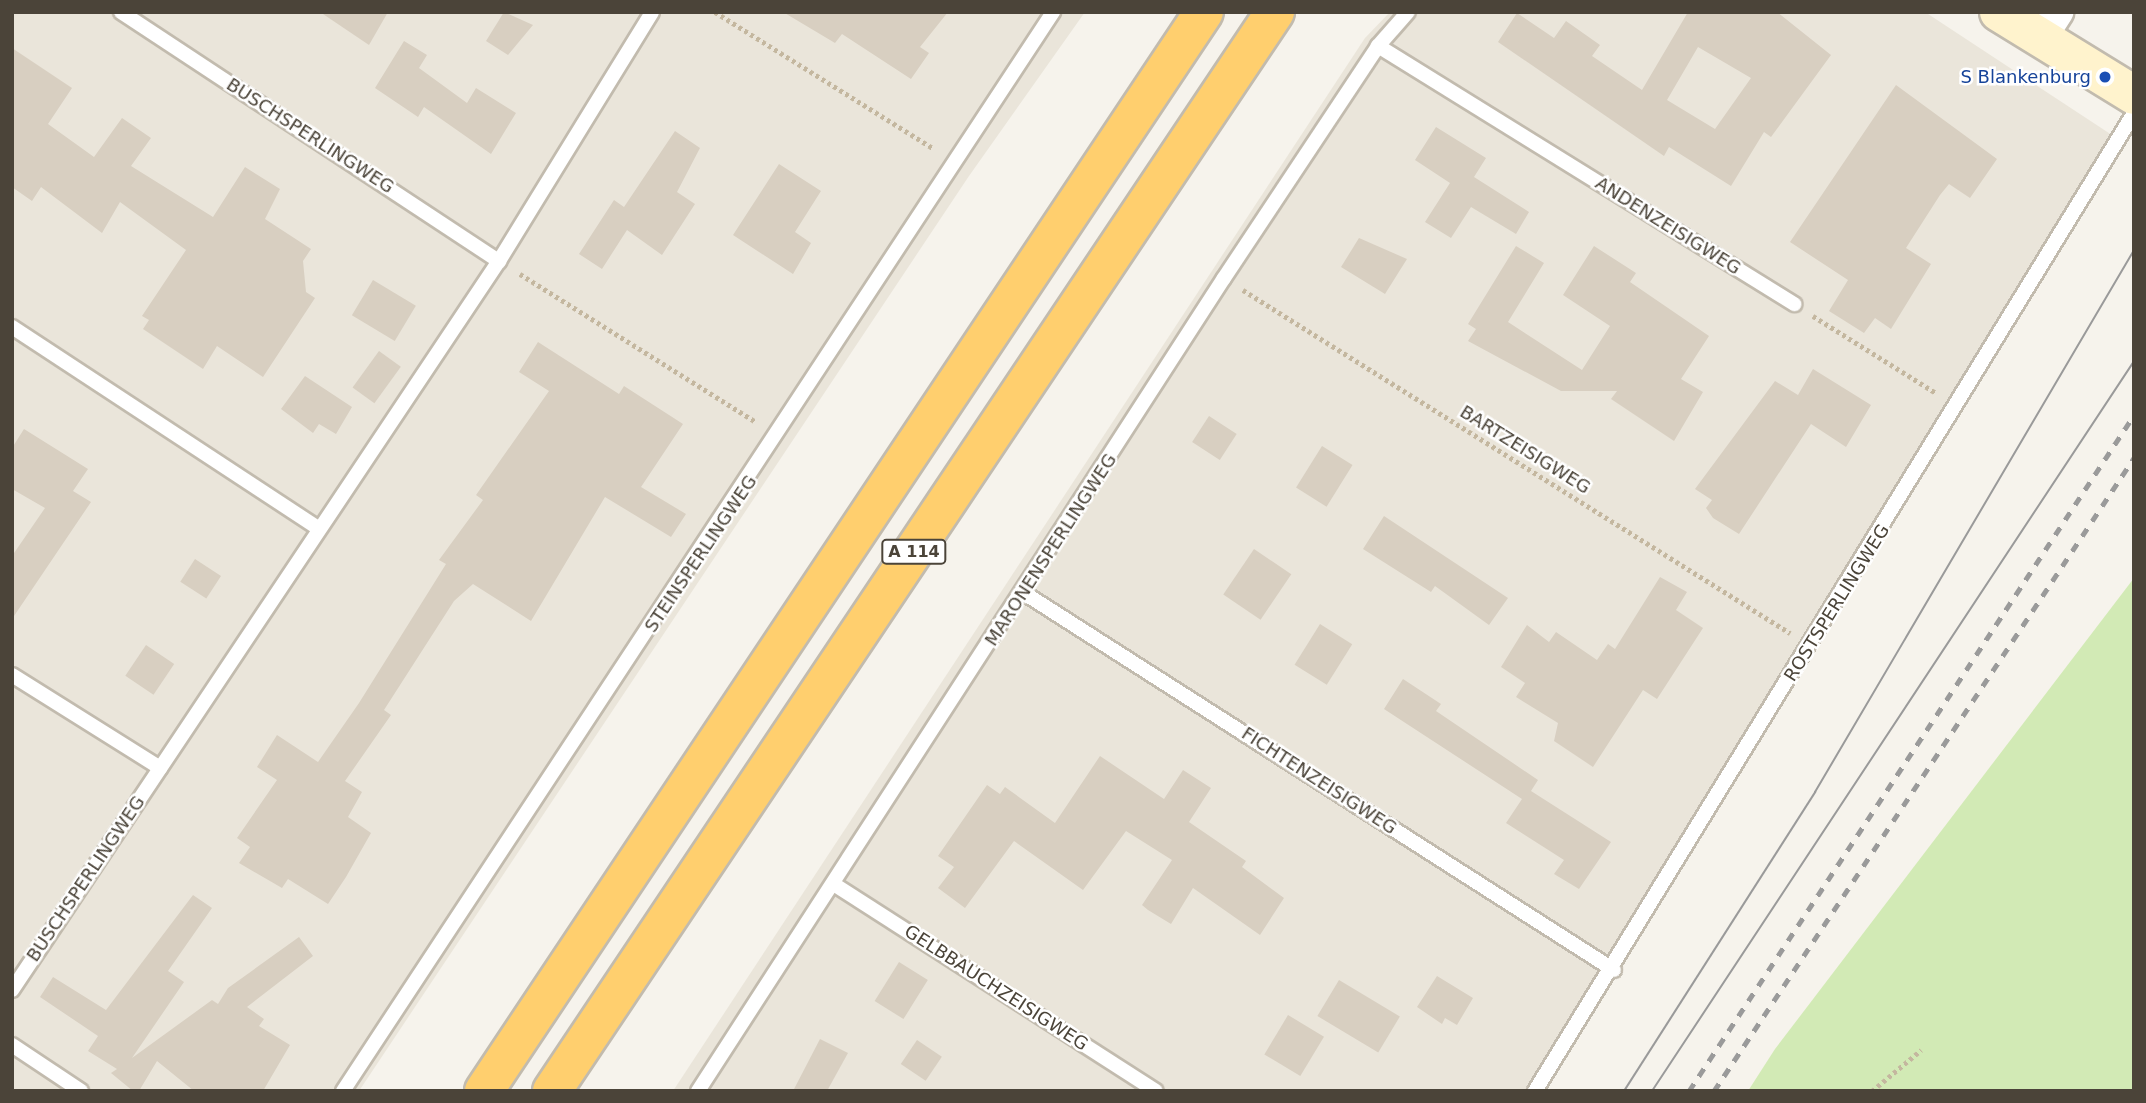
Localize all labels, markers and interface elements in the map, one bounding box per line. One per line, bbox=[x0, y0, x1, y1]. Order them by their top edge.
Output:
place label: S Blankenburg bbox=[1960, 66, 2091, 88]
marker: S Blankenburg bbox=[2097, 69, 2113, 85]
street label: BUSCHSPERLINGWEG bbox=[222, 74, 398, 198]
street label: ANDENZEISIGWEG bbox=[1591, 173, 1745, 279]
street label: BARTZEISIGWEG bbox=[1456, 401, 1594, 499]
street label: MARONENSPERLINGWEG bbox=[981, 450, 1121, 650]
street label: STEINSPERLINGWEG bbox=[640, 471, 762, 637]
street label: ROSTSPERLINGWEG bbox=[1780, 520, 1894, 686]
road number: A 114 bbox=[881, 540, 947, 565]
street label: FICHTENZEISIGWEG bbox=[1237, 723, 1401, 839]
street label: BUSCHSPERLINGWEG bbox=[23, 792, 149, 966]
street label: GELBBAUCHZEISIGWEG bbox=[900, 921, 1092, 1055]

